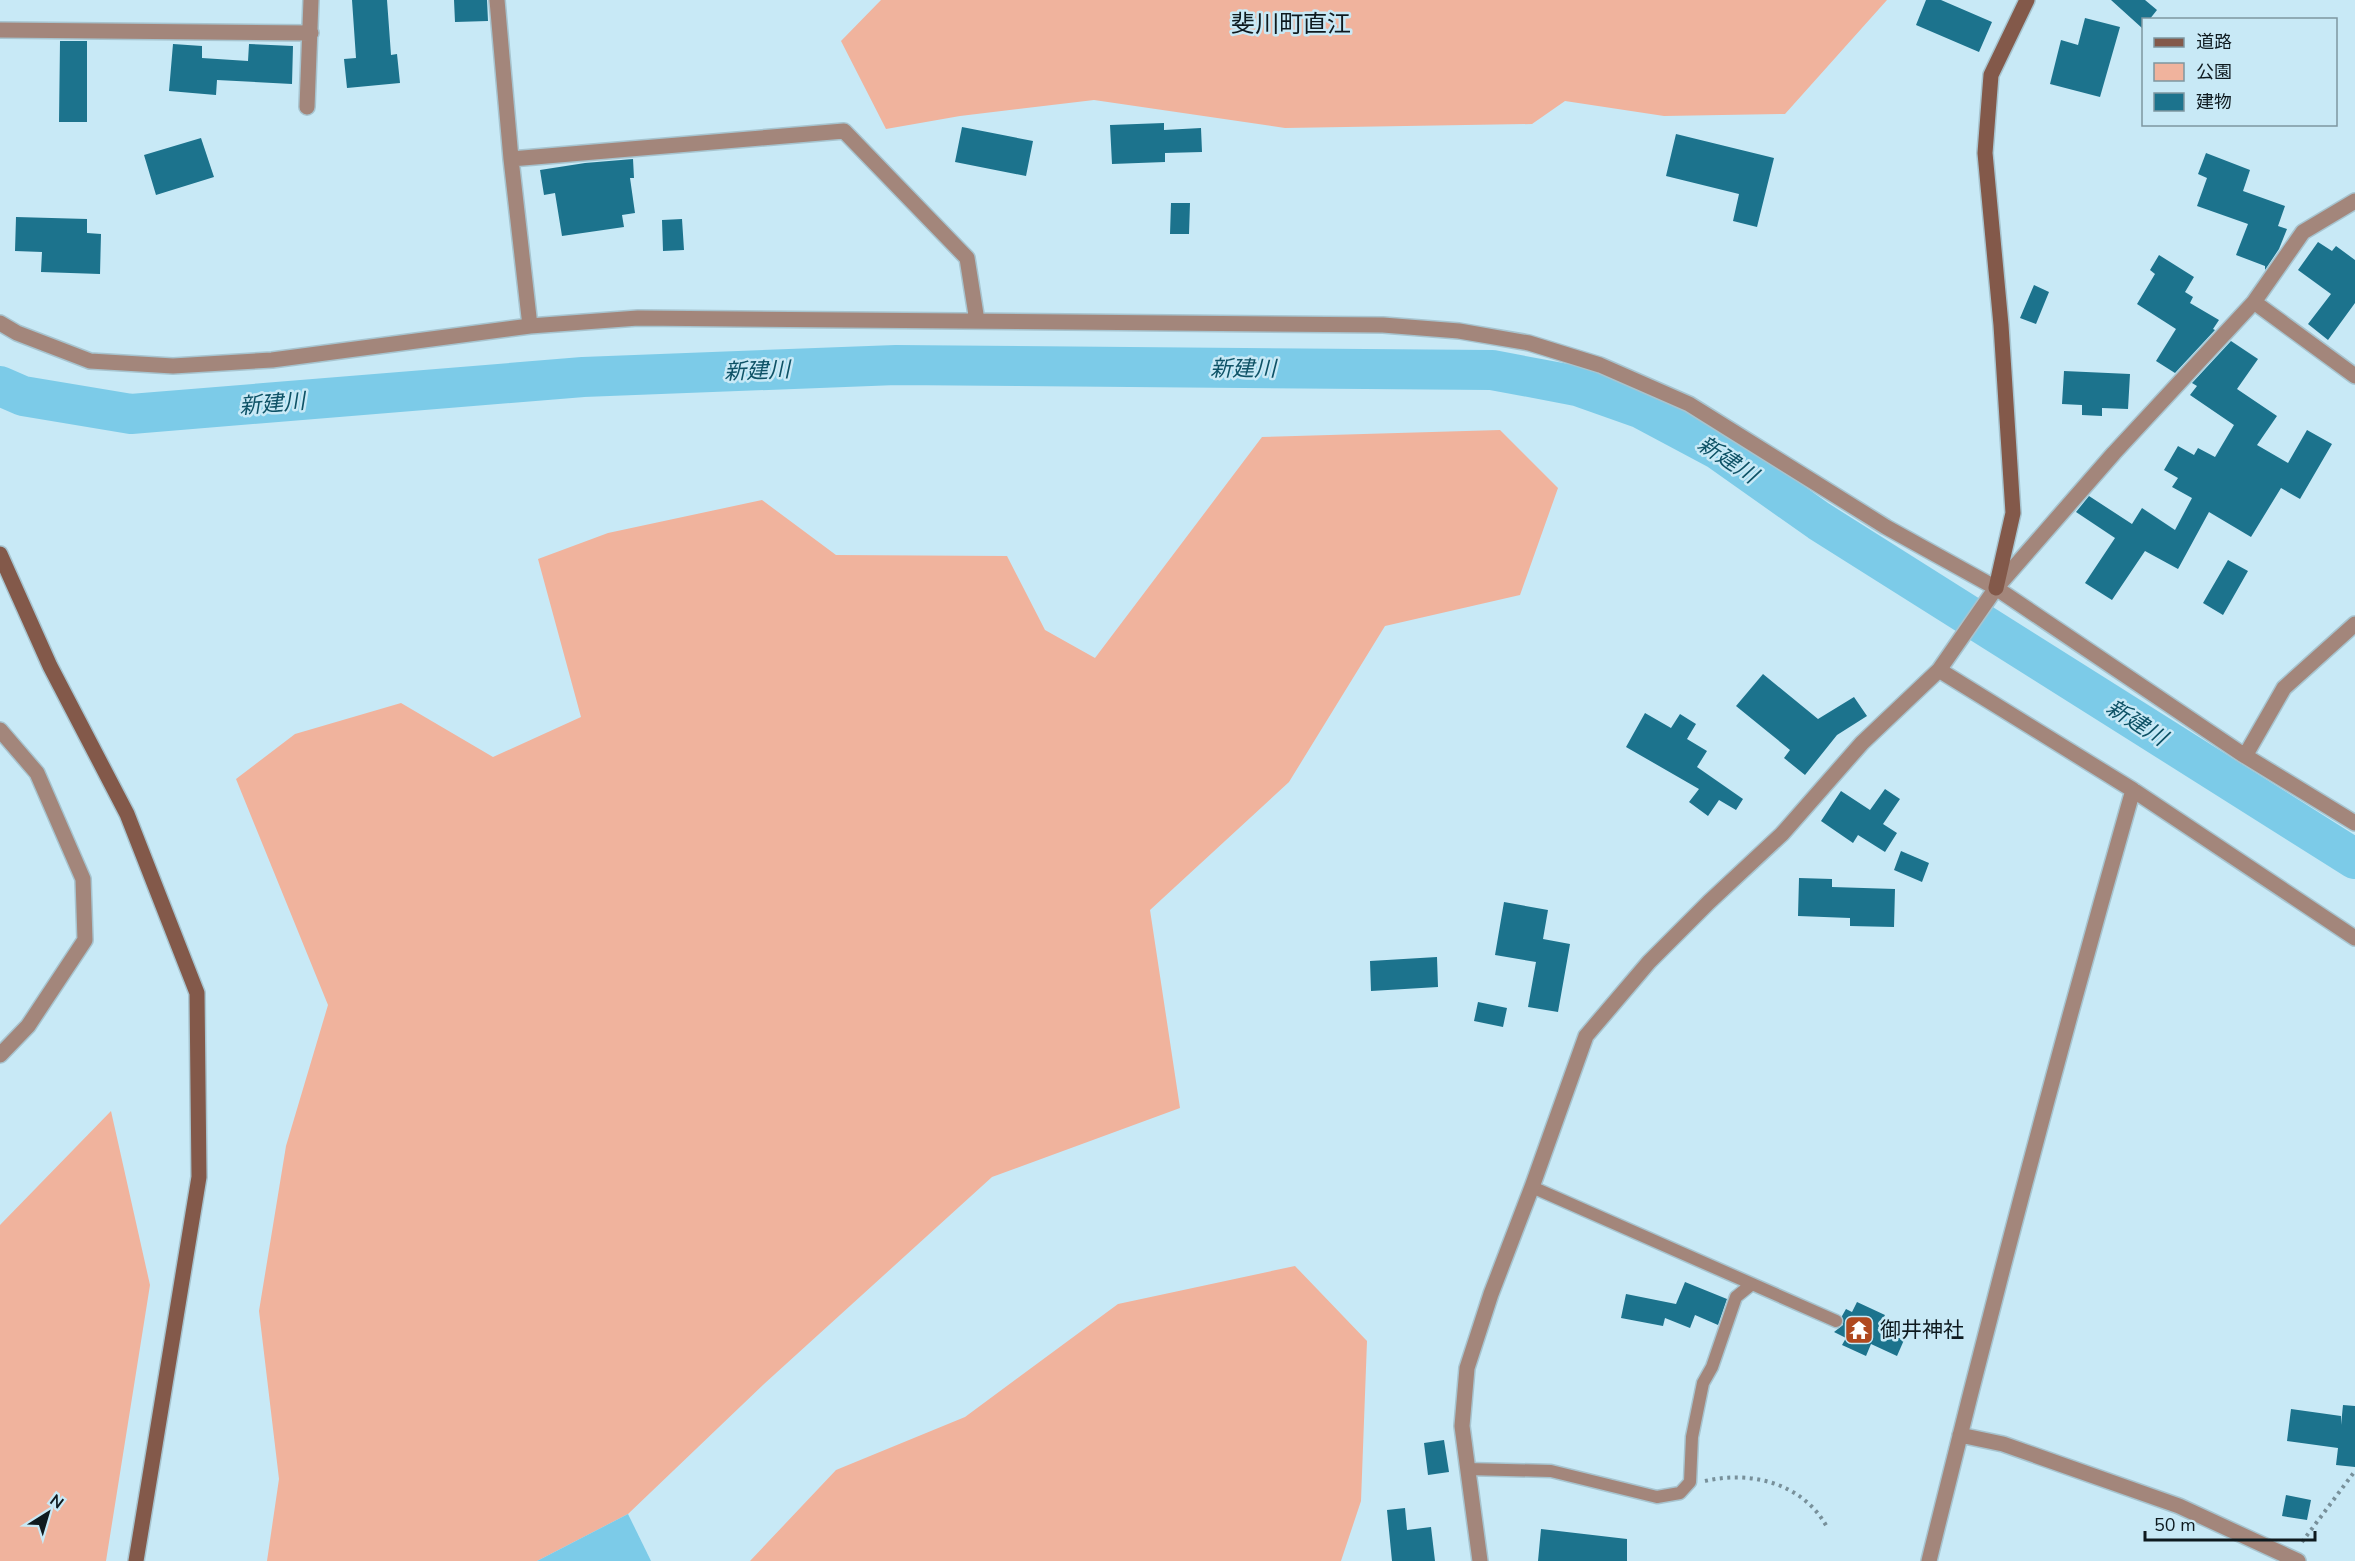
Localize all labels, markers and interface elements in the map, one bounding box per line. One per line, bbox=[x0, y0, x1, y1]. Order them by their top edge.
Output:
district label: 斐川町直江 bbox=[1231, 8, 1351, 40]
legend bbox=[2142, 18, 2337, 126]
text: 道路 bbox=[2196, 30, 2232, 54]
text: 公園 bbox=[2196, 60, 2232, 84]
text: 建物 bbox=[2196, 90, 2232, 114]
water label: 新建川 bbox=[1210, 354, 1278, 384]
water label: 新建川 bbox=[724, 355, 793, 387]
water label: 新建川 bbox=[238, 386, 308, 422]
water label: 新建川 bbox=[1692, 429, 1765, 491]
water label: 新建川 bbox=[2101, 693, 2174, 754]
temple icon: 御井神社 bbox=[1843, 1314, 1875, 1346]
place label: 御井神社 bbox=[1880, 1316, 1964, 1344]
north arrow bbox=[18, 1483, 78, 1543]
text: N bbox=[45, 1489, 68, 1514]
scale bar bbox=[2145, 1504, 2314, 1542]
text: 50 m bbox=[2154, 1513, 2196, 1537]

